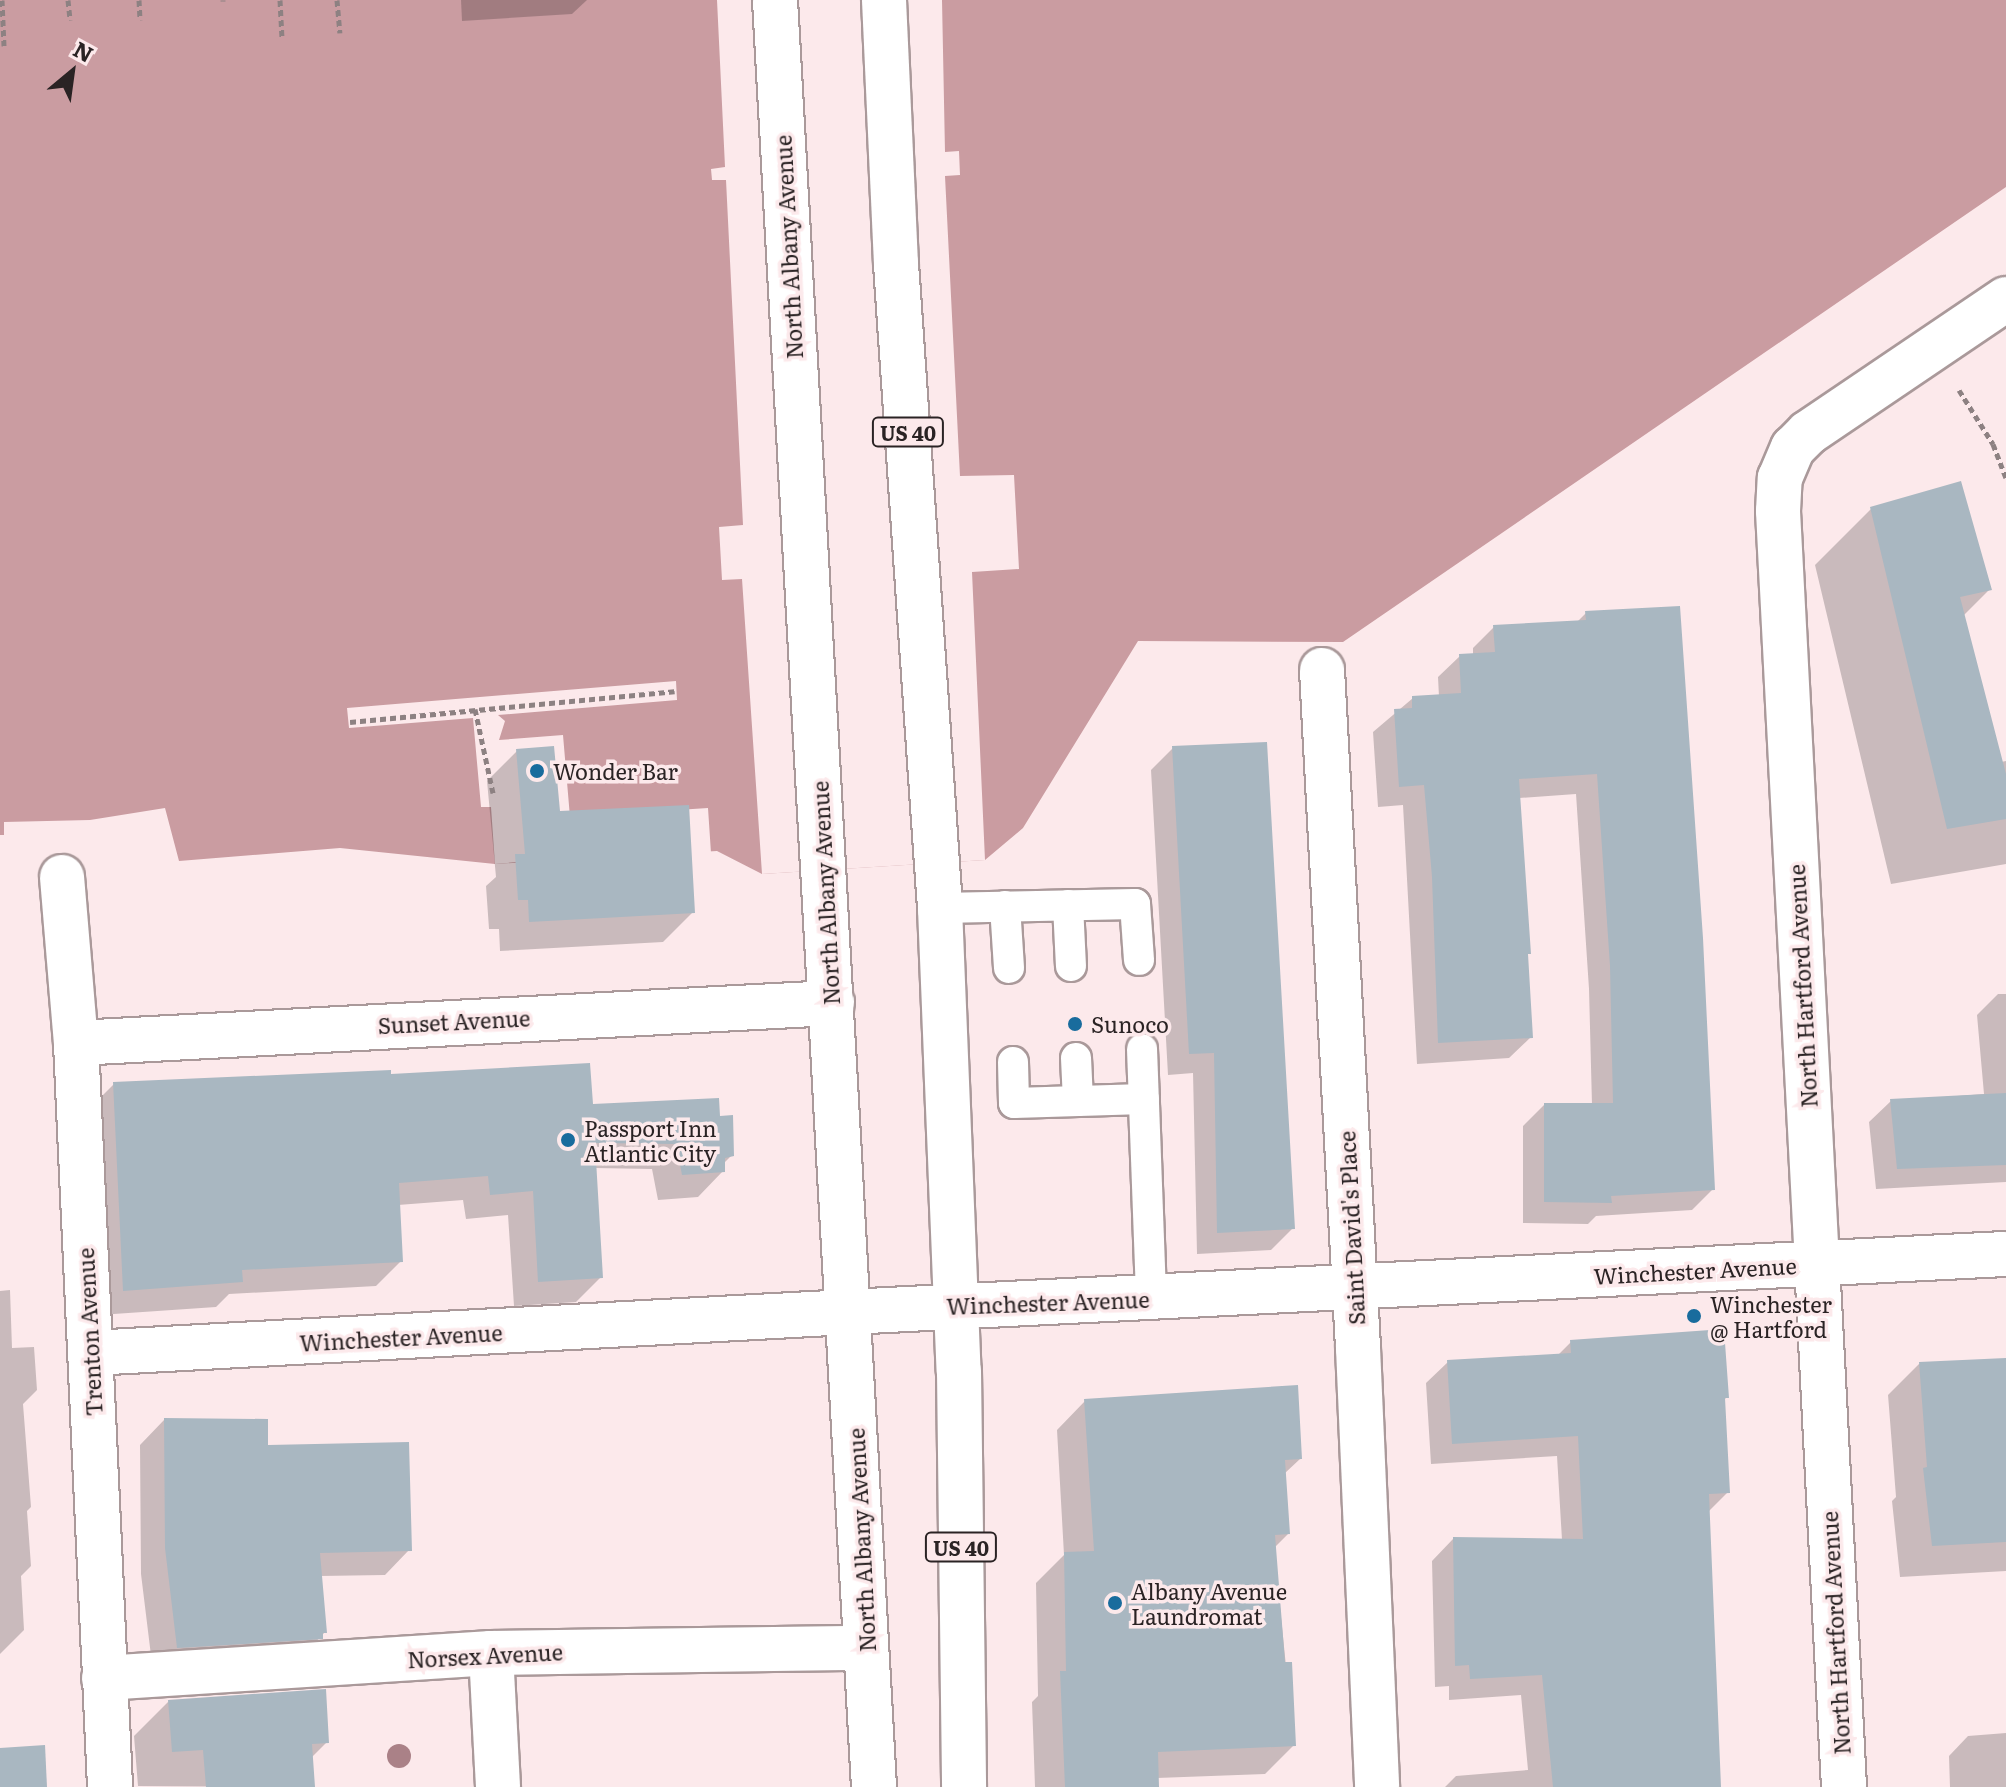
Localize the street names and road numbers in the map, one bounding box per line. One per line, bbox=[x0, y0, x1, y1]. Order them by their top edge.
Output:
street label: North Albany Avenue bbox=[769, 134, 807, 360]
road number: US 40 bbox=[870, 416, 946, 448]
street label: North Albany Avenue bbox=[806, 780, 844, 1006]
street label: North Hartford Avenue bbox=[1782, 864, 1822, 1108]
street label: Sunset Avenue bbox=[377, 1004, 531, 1038]
street label: Saint David's Place bbox=[1333, 1130, 1369, 1326]
street label: Trenton Avenue bbox=[71, 1247, 107, 1417]
street label: Winchester Avenue bbox=[1593, 1251, 1797, 1289]
street label: Winchester Avenue bbox=[946, 1285, 1150, 1319]
street label: Winchester Avenue bbox=[299, 1318, 503, 1356]
street label: North Albany Avenue bbox=[842, 1427, 880, 1653]
street label: North Hartford Avenue bbox=[1815, 1511, 1855, 1755]
road number: US 40 bbox=[923, 1531, 999, 1563]
street label: Norsex Avenue bbox=[407, 1638, 563, 1672]

